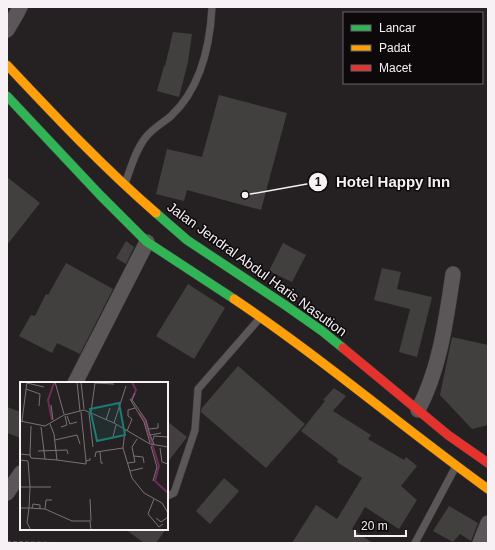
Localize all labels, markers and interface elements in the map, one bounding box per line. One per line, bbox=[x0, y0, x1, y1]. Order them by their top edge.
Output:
legend bbox=[343, 12, 483, 84]
text: Lancar bbox=[379, 21, 416, 35]
text: Padat bbox=[379, 41, 411, 55]
text: Macet bbox=[379, 61, 412, 75]
callout: Hotel Happy Inn bbox=[308, 168, 458, 195]
text: Hotel Happy Inn bbox=[336, 173, 450, 190]
text: 1 bbox=[315, 175, 322, 189]
street label: Jalan Jendral Abdul Haris Nasution bbox=[164, 198, 350, 340]
inset map bbox=[20, 382, 168, 530]
scale bar bbox=[355, 512, 406, 538]
text: 20 m bbox=[361, 519, 388, 533]

